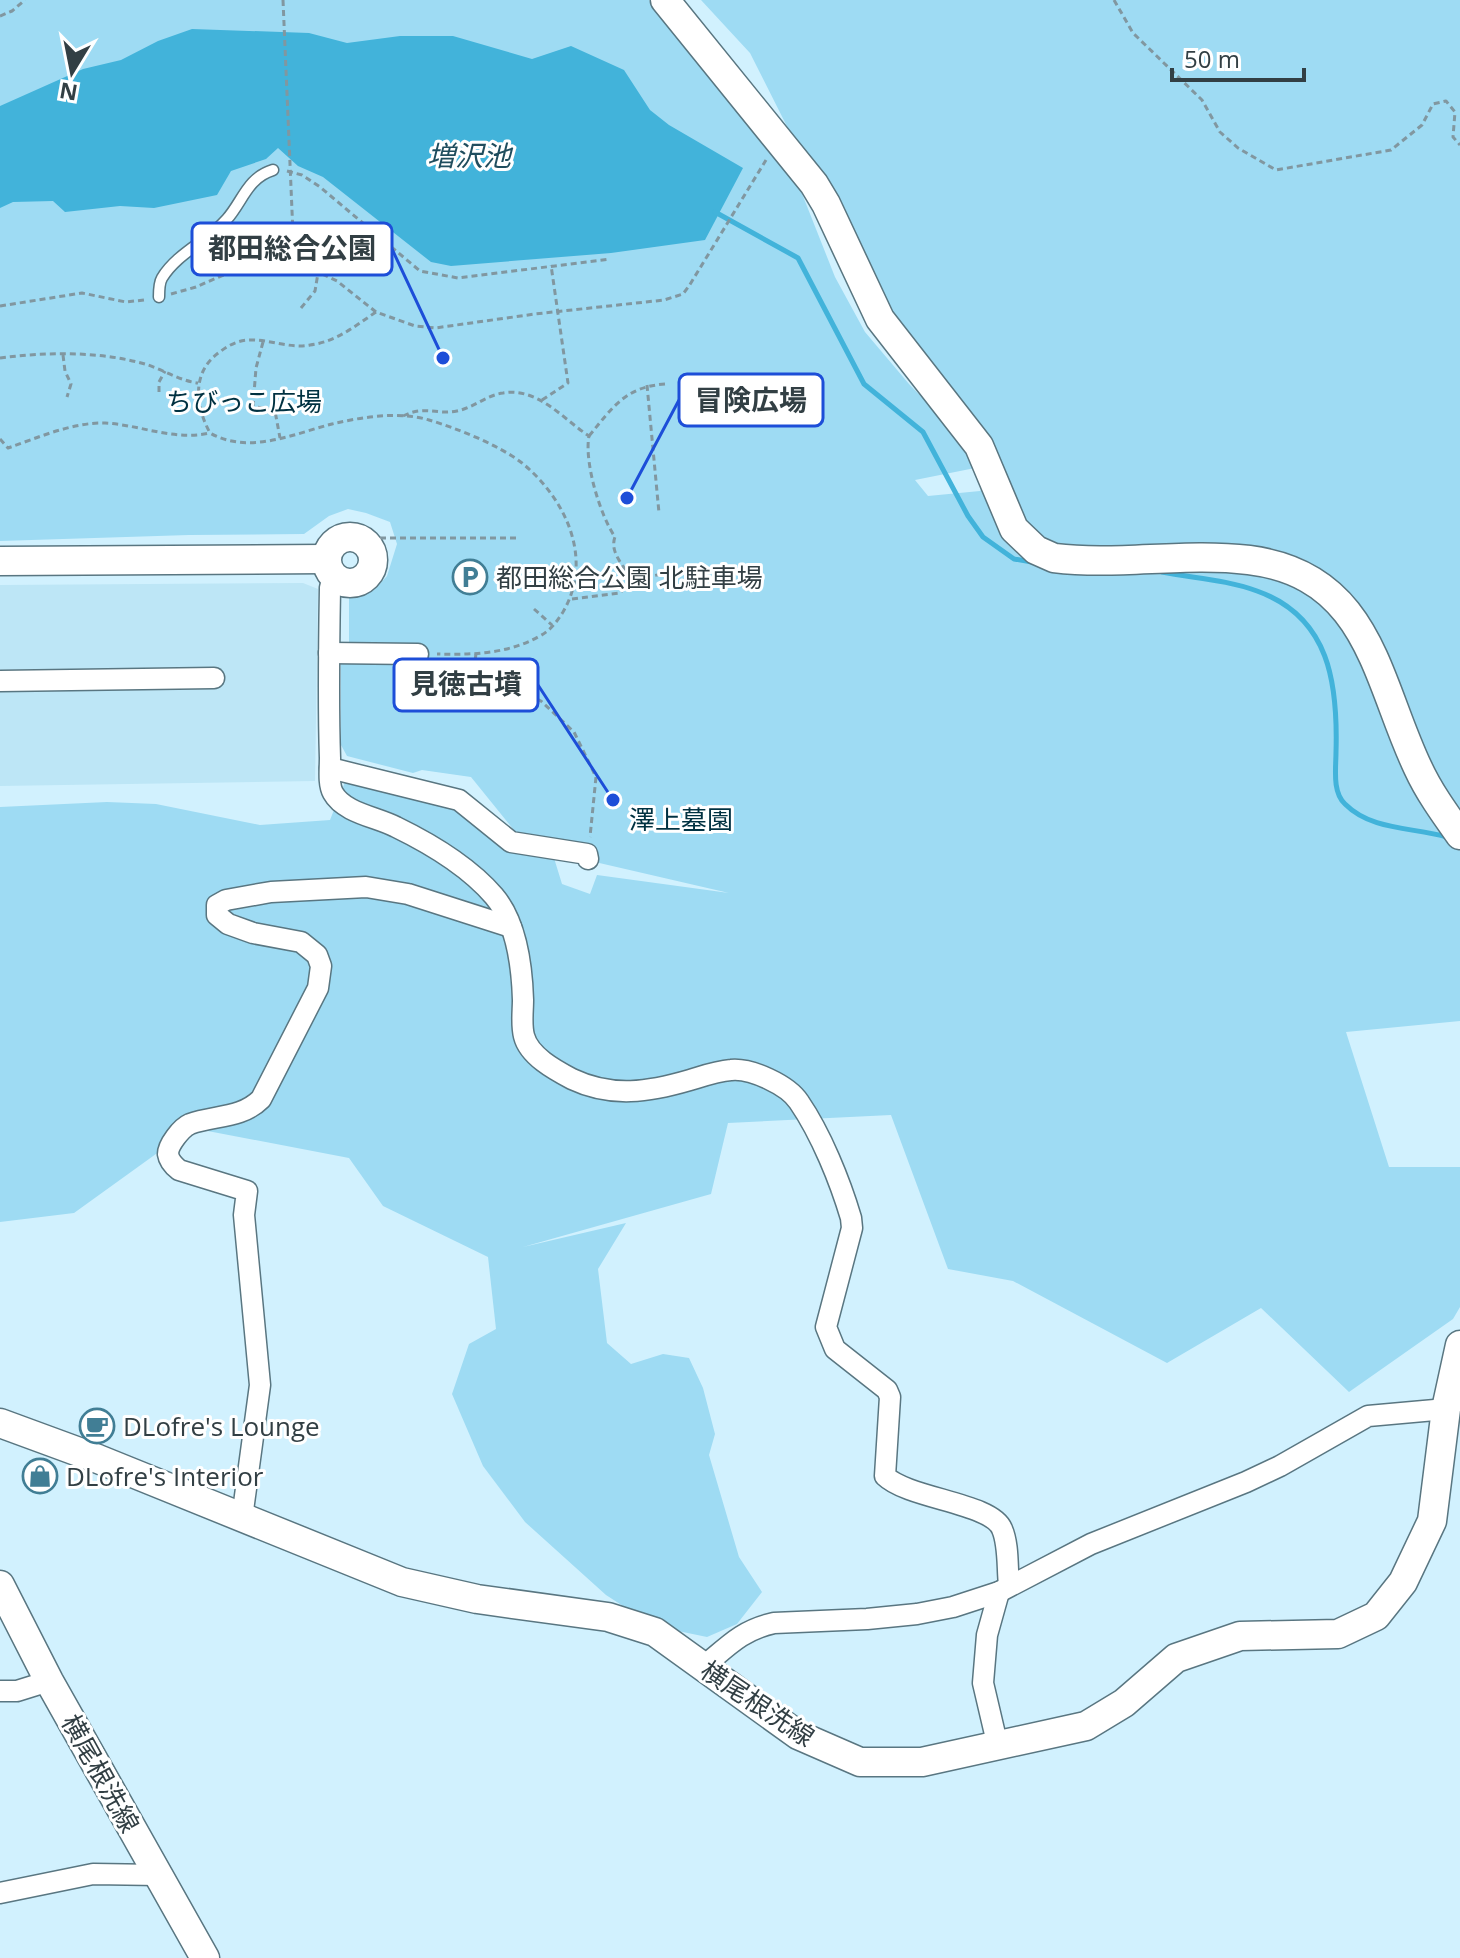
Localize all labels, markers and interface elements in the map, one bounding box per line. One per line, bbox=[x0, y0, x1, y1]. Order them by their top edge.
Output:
north arrow bbox=[32, 32, 112, 112]
scale bar bbox=[1172, 32, 1304, 82]
text: 50 m bbox=[1184, 42, 1240, 75]
text: N bbox=[57, 76, 80, 109]
water label: 増沢池 bbox=[427, 136, 514, 174]
callout: 都田総合公園 bbox=[192, 223, 392, 275]
text: 都田総合公園 bbox=[208, 228, 376, 266]
callout: 冒険広場 bbox=[679, 374, 823, 426]
text: 冒険広場 bbox=[695, 380, 807, 418]
park label: ちびっこ広場 bbox=[166, 383, 322, 419]
parking icon: 都田総合公園 北駐車場 bbox=[451, 558, 489, 596]
place label: 都田総合公園 北駐車場 bbox=[496, 559, 763, 595]
callout: 見徳古墳 bbox=[394, 659, 538, 711]
text: 見徳古墳 bbox=[410, 664, 522, 702]
park label: 澤上墓園 bbox=[629, 801, 733, 837]
cafe icon: DLofre's Lounge bbox=[78, 1407, 116, 1445]
place label: DLofre's Lounge bbox=[123, 1408, 320, 1444]
shop icon: DLofre's Interior bbox=[21, 1457, 59, 1495]
place label: DLofre's Interior bbox=[66, 1458, 264, 1494]
street label: 横尾根洗線 bbox=[694, 1652, 822, 1754]
street label: 横尾根洗線 bbox=[54, 1707, 148, 1839]

